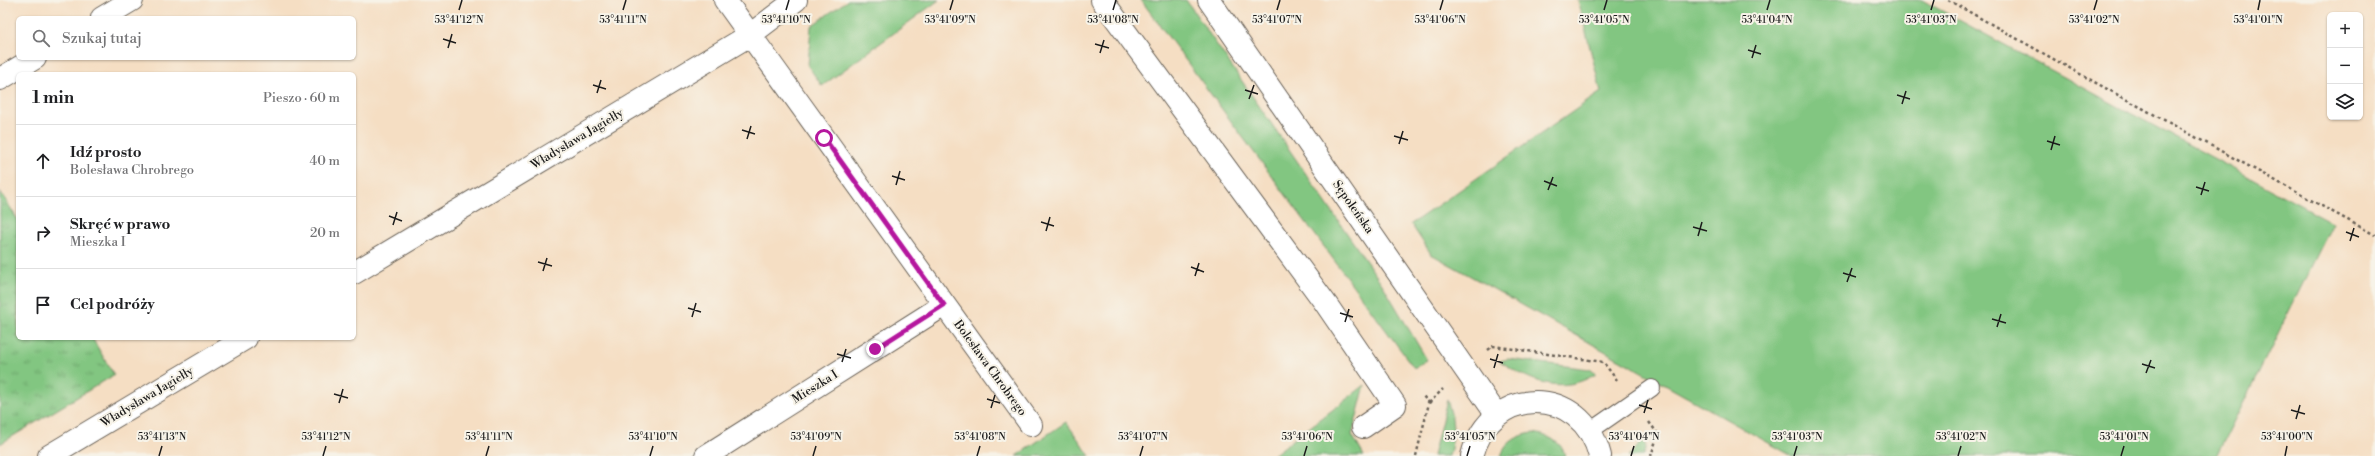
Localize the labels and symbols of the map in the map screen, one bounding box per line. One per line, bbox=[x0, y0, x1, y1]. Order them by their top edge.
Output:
text: 53°41'12"N bbox=[435, 14, 484, 26]
text: 53°41'11"N bbox=[599, 14, 647, 26]
text: 53°41'10"N bbox=[761, 14, 811, 26]
text: 53°41'09"N bbox=[924, 14, 976, 26]
text: 53°41'08"N bbox=[1087, 14, 1139, 26]
text: 53°41'07"N bbox=[1252, 14, 1303, 26]
text: 53°41'06"N bbox=[1414, 14, 1466, 26]
text: 53°41'05"N bbox=[1579, 14, 1630, 26]
text: 53°41'04"N bbox=[1741, 14, 1793, 26]
text: 53°41'03"N bbox=[1906, 14, 1957, 26]
text: 53°41'02"N bbox=[2069, 14, 2120, 26]
text: 53°41'01"N bbox=[2233, 14, 2283, 26]
street label: Władysława Jagiełły bbox=[527, 105, 626, 173]
route start bbox=[815, 129, 833, 147]
street label: Sępoleńska bbox=[1329, 178, 1377, 237]
street label: Bolesława Chrobrego bbox=[950, 316, 1030, 419]
route end bbox=[866, 340, 884, 358]
street label: Władysława Jagiełły bbox=[97, 363, 196, 431]
street label: Mieszka I bbox=[789, 367, 841, 407]
text: 53°41'13"N bbox=[138, 431, 187, 443]
text: 53°41'12"N bbox=[302, 431, 351, 443]
text: 53°41'11"N bbox=[465, 431, 513, 443]
text: 53°41'10"N bbox=[628, 431, 678, 443]
text: 53°41'09"N bbox=[790, 431, 842, 443]
text: 53°41'08"N bbox=[954, 431, 1006, 443]
text: 53°41'07"N bbox=[1118, 431, 1169, 443]
text: 53°41'06"N bbox=[1281, 431, 1333, 443]
text: 53°41'05"N bbox=[1445, 431, 1496, 443]
text: 53°41'04"N bbox=[1608, 431, 1660, 443]
text: 53°41'03"N bbox=[1772, 431, 1823, 443]
text: 53°41'02"N bbox=[1936, 431, 1987, 443]
text: 53°41'01"N bbox=[2099, 431, 2149, 443]
text: 53°41'00"N bbox=[2261, 431, 2313, 443]

